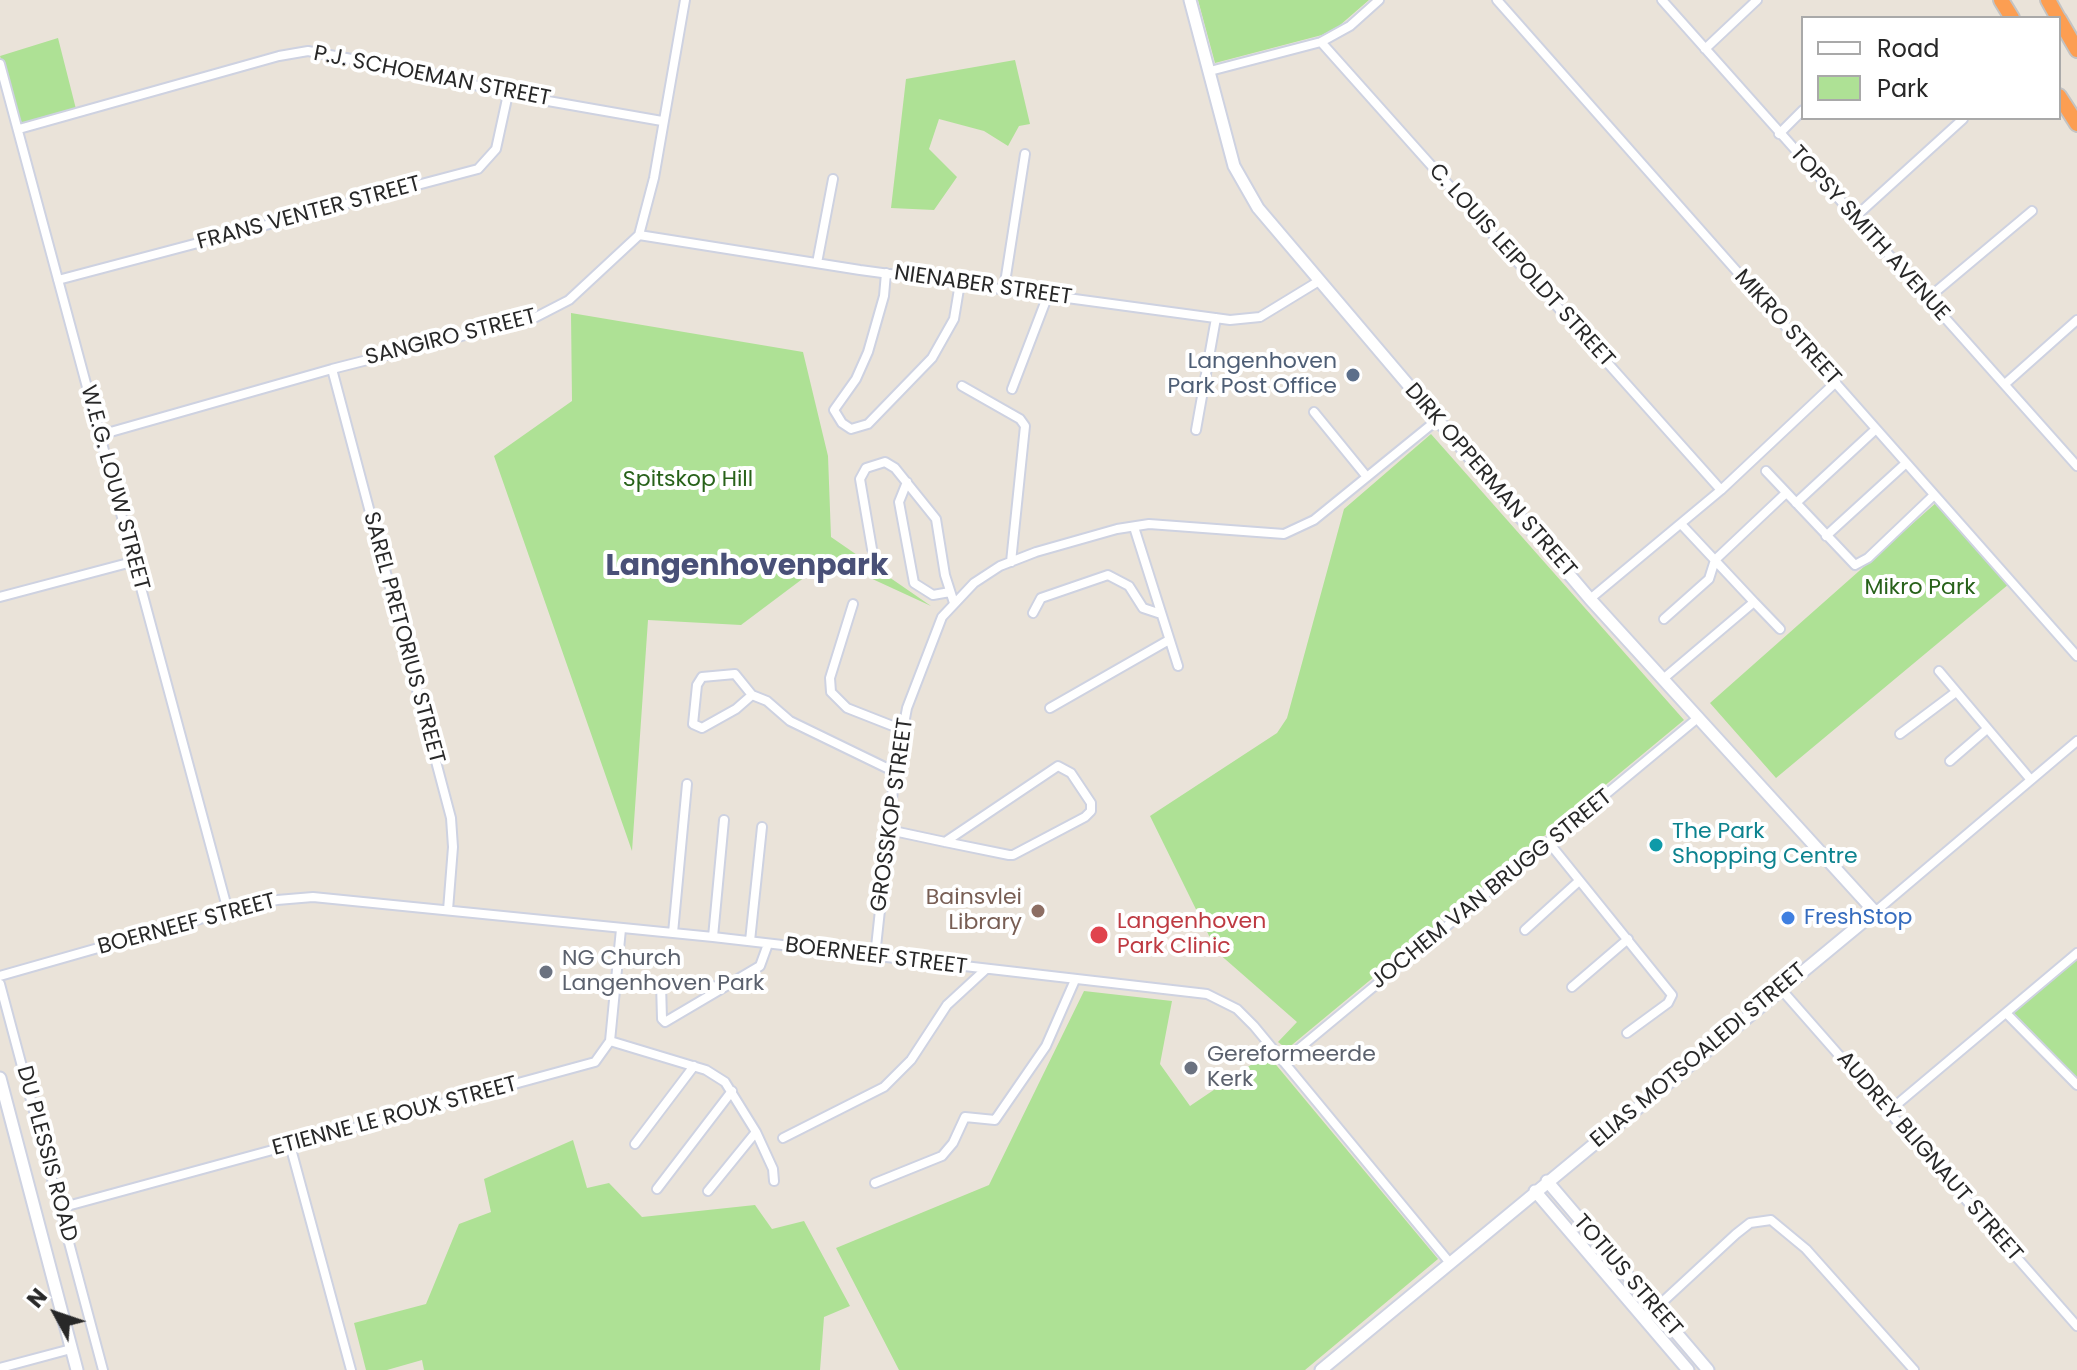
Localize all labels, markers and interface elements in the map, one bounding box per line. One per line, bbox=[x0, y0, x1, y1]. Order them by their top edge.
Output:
legend bbox=[1801, 16, 2061, 120]
text: Road bbox=[1877, 32, 1939, 65]
street label: P.J. SCHOEMAN STREET bbox=[311, 41, 553, 113]
text: Park bbox=[1877, 72, 1928, 105]
street label: TOPSY SMITH AVENUE bbox=[1783, 141, 1955, 327]
street label: C. LOUIS LEIPOLDT STREET bbox=[1423, 159, 1619, 373]
street label: FRANS VENTER STREET bbox=[194, 171, 424, 257]
street label: NIENABER STREET bbox=[892, 260, 1074, 312]
street label: MIKRO STREET bbox=[1728, 265, 1846, 391]
street label: SANGIRO STREET bbox=[363, 304, 539, 372]
place label: Langenhoven Park Post Office bbox=[1168, 349, 1337, 400]
marker: Langenhoven Park Post Office bbox=[1344, 366, 1362, 384]
street label: DIRK OPPERMAN STREET bbox=[1398, 379, 1582, 583]
street label: W.E.G. LOUW STREET bbox=[74, 383, 154, 593]
park label: Spitskop Hill bbox=[623, 467, 753, 493]
street label: SAREL PRETORIUS STREET bbox=[357, 509, 449, 767]
district label: Langenhovenpark bbox=[606, 549, 888, 585]
park label: Mikro Park bbox=[1865, 575, 1975, 601]
street label: GROSSKOP STREET bbox=[866, 716, 920, 914]
street label: JOCHEM VAN BRUGG STREET bbox=[1366, 784, 1618, 996]
place label: The Park Shopping Centre bbox=[1672, 819, 1858, 870]
marker: The Park Shopping Centre bbox=[1647, 836, 1665, 854]
place label: Bainsvlei Library bbox=[926, 885, 1022, 936]
street label: BOERNEEF STREET bbox=[95, 889, 279, 961]
marker: Bainsvlei Library bbox=[1029, 902, 1047, 920]
place label: FreshStop bbox=[1804, 905, 1912, 931]
place label: Langenhoven Park Clinic bbox=[1117, 909, 1266, 960]
marker: FreshStop bbox=[1779, 909, 1797, 927]
marker: Langenhoven Park Clinic bbox=[1088, 924, 1110, 946]
street label: BOERNEEF STREET bbox=[784, 933, 968, 981]
place label: NG Church Langenhoven Park bbox=[562, 946, 764, 998]
street label: ELIAS MOTSOALEDI STREET bbox=[1586, 958, 1812, 1154]
marker: NG Church Langenhoven Park bbox=[537, 963, 555, 981]
place label: Gereformeerde Kerk bbox=[1207, 1042, 1376, 1094]
street label: AUDREY BLIGNAUT STREET bbox=[1831, 1047, 2027, 1267]
marker: Gereformeerde Kerk bbox=[1182, 1059, 1200, 1077]
street label: DU PLESSIS ROAD bbox=[10, 1063, 82, 1245]
street label: ETIENNE LE ROUX STREET bbox=[270, 1072, 520, 1162]
street label: TOTIUS STREET bbox=[1567, 1210, 1687, 1342]
north arrow bbox=[16, 1274, 96, 1354]
text: N bbox=[20, 1282, 54, 1315]

